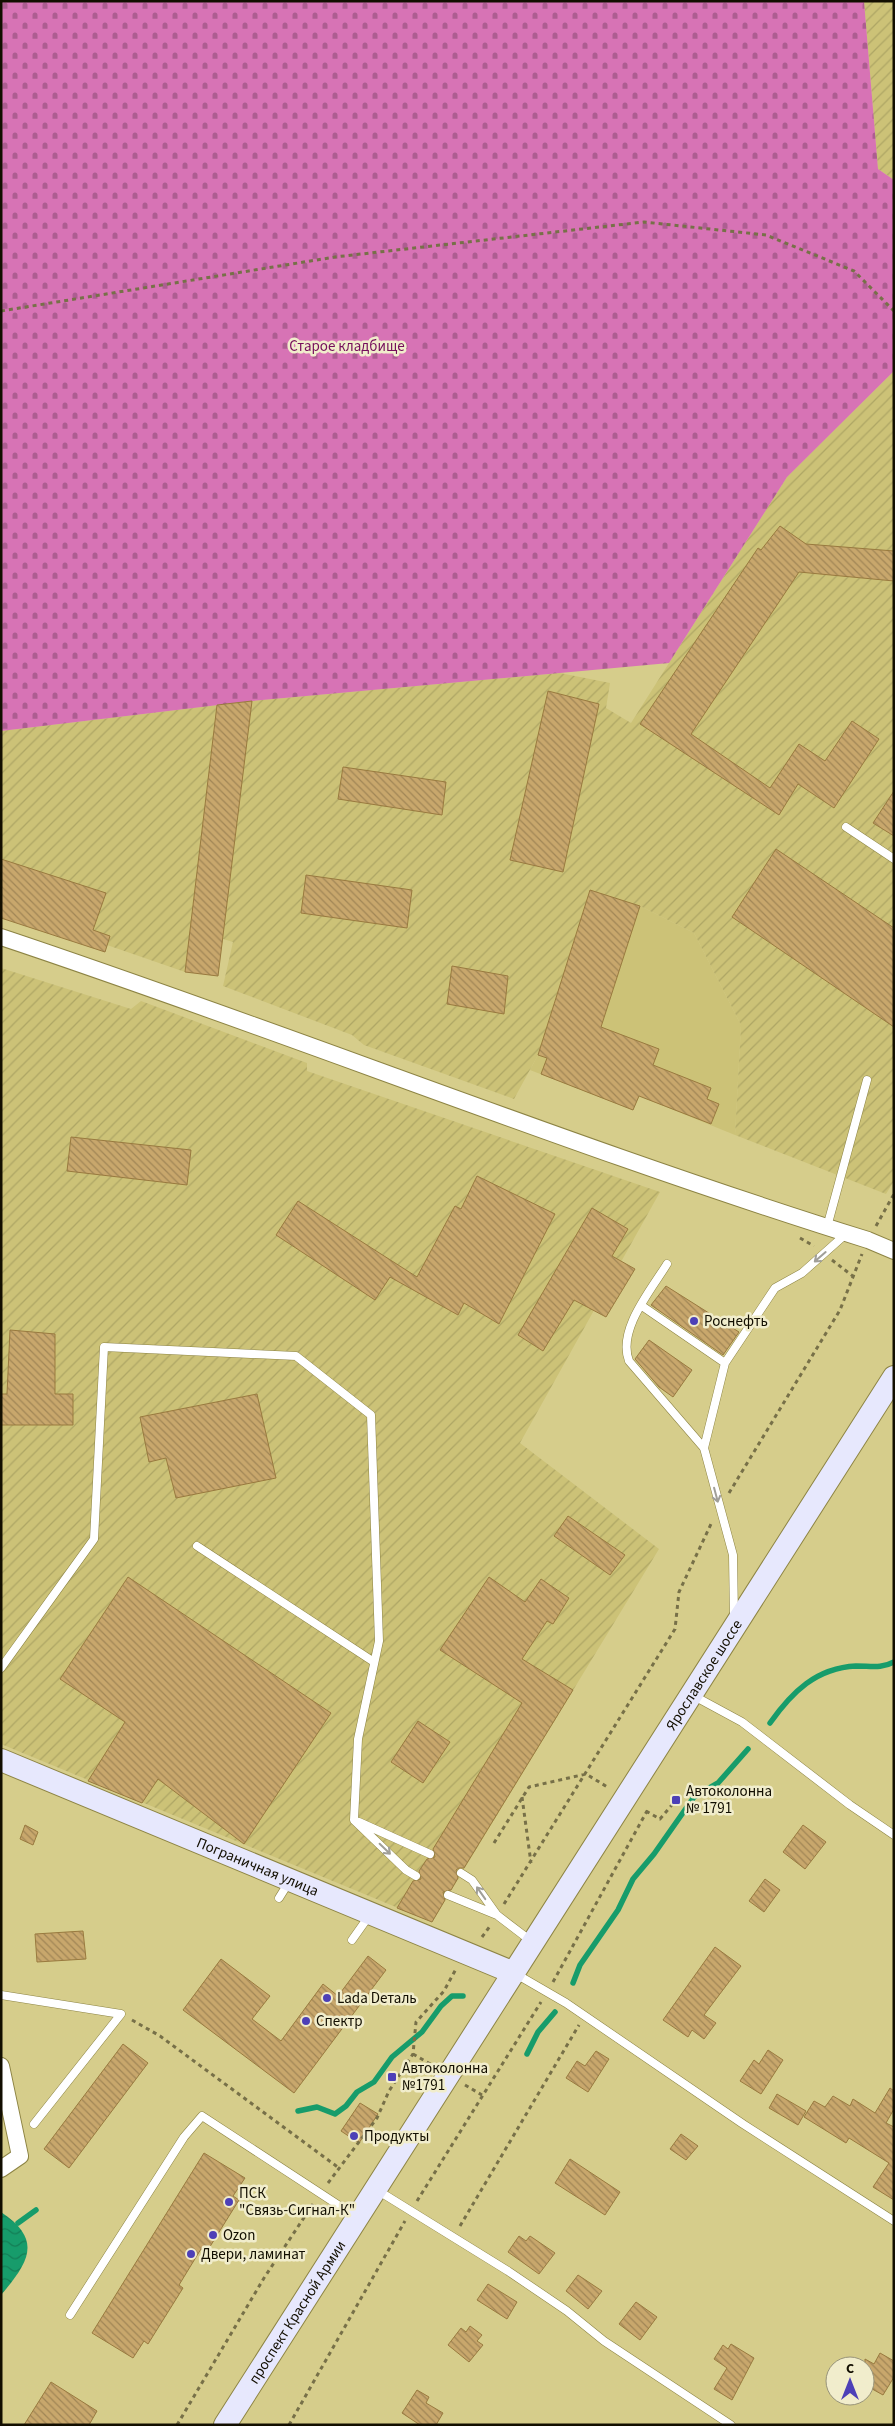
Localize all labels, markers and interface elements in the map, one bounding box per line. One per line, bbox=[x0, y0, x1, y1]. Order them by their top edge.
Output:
park label: Старое кладбище bbox=[289, 336, 405, 357]
one-way arrow bbox=[813, 1252, 826, 1263]
place label: Роснефть bbox=[704, 1311, 768, 1332]
marker: Роснефть bbox=[688, 1315, 700, 1327]
one-way arrow bbox=[712, 1487, 721, 1503]
street label: Ярославское шоссе bbox=[661, 1616, 748, 1735]
place label: Автоколонна № 1791 bbox=[686, 1781, 772, 1819]
marker: Автоколонна № 1791 bbox=[670, 1794, 682, 1806]
street label: Пограничная улица bbox=[193, 1832, 322, 1902]
one-way arrow bbox=[378, 1843, 391, 1855]
one-way arrow bbox=[476, 1886, 486, 1900]
place label: Lada Dеталь bbox=[337, 1988, 417, 2009]
marker: Lada Dеталь bbox=[321, 1992, 333, 2004]
place label: Спектр bbox=[316, 2011, 363, 2032]
marker: Спектр bbox=[300, 2015, 312, 2027]
place label: Автоколонна №1791 bbox=[402, 2058, 488, 2096]
marker: Автоколонна №1791 bbox=[386, 2071, 398, 2083]
place label: Продукты bbox=[364, 2126, 429, 2147]
marker: Продукты bbox=[348, 2130, 360, 2142]
place label: ПСК "Связь-Сигнал-К" bbox=[239, 2183, 355, 2221]
marker: ПСК "Связь-Сигнал-К" bbox=[223, 2196, 235, 2208]
place label: Ozon bbox=[223, 2225, 255, 2246]
marker: Ozon bbox=[207, 2229, 219, 2241]
street label: проспект Красной Армии bbox=[244, 2236, 351, 2388]
place label: Двери, ламинат bbox=[201, 2244, 306, 2265]
marker: Двери, ламинат bbox=[185, 2248, 197, 2260]
north arrow bbox=[825, 2356, 875, 2406]
text: С bbox=[846, 2359, 854, 2379]

